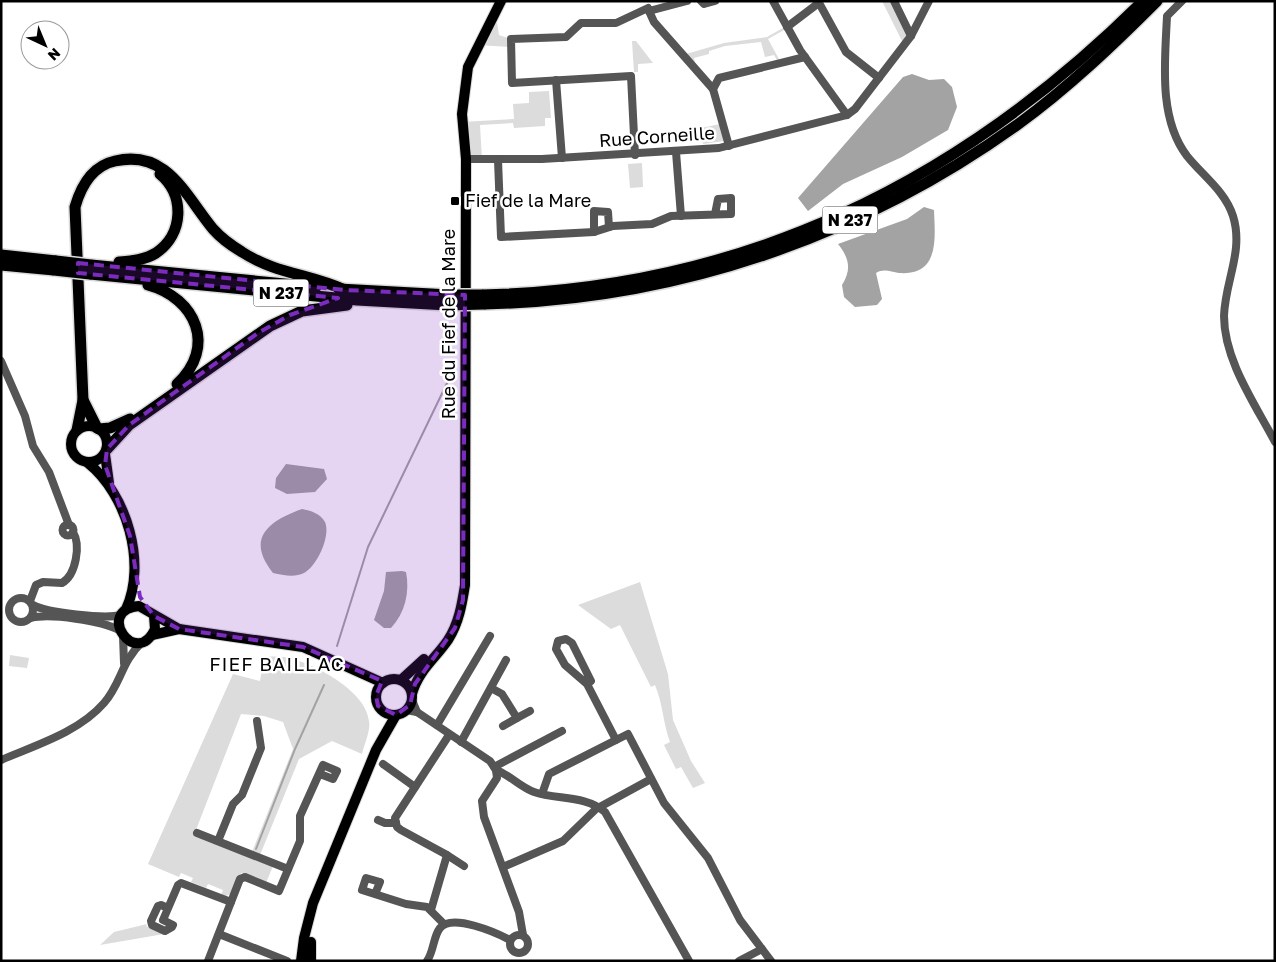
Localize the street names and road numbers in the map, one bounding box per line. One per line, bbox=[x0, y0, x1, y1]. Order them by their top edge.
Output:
street label: Rue Corneille bbox=[598, 121, 716, 151]
road number: N 237 bbox=[822, 206, 878, 234]
street label: Rue du Fief de la Mare bbox=[437, 229, 459, 419]
road number: N 237 bbox=[254, 280, 308, 306]

